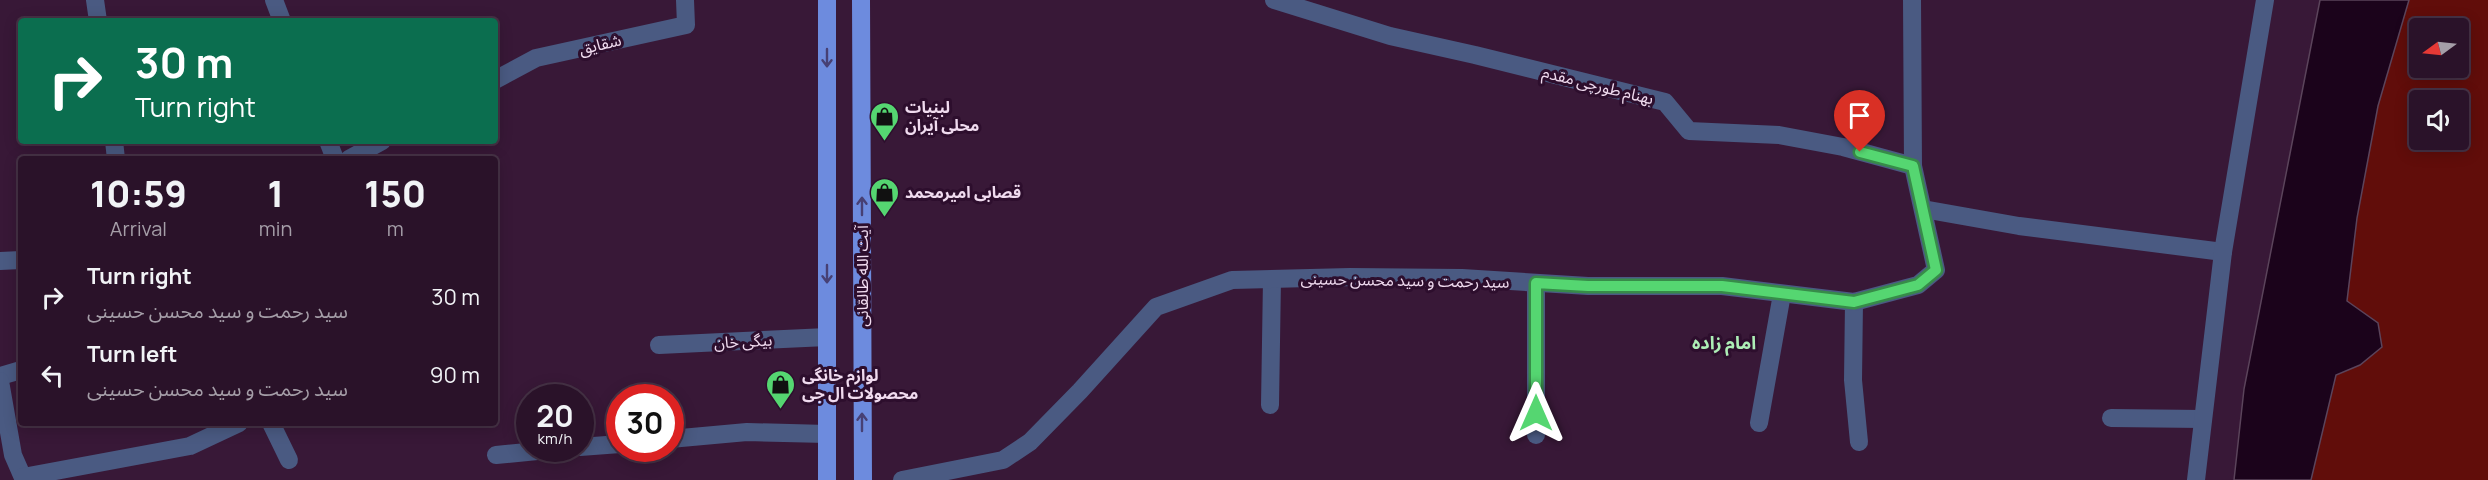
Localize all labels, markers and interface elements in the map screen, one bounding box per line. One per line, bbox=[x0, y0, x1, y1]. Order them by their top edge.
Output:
north arrow bbox=[2409, 18, 2469, 78]
map controls bbox=[2409, 18, 2469, 150]
street label: شقایق bbox=[577, 28, 623, 60]
text: 30 m bbox=[135, 33, 233, 91]
icon: right bbox=[36, 42, 114, 120]
one-way arrow bbox=[821, 48, 833, 68]
street label: بهنام طورچی مقدم bbox=[1539, 61, 1656, 111]
text: Turn right bbox=[135, 88, 256, 125]
pin bbox=[1834, 90, 1885, 152]
button: sound bbox=[2409, 90, 2469, 150]
place label: لبنیات محلی آیران bbox=[905, 96, 979, 136]
icon: arrive bbox=[1843, 99, 1876, 132]
shop icon: لبنیات محلی آیران bbox=[868, 100, 900, 142]
text: 10:59 bbox=[90, 169, 187, 218]
text: 1 bbox=[267, 169, 284, 218]
text: 150 bbox=[364, 169, 426, 218]
shop icon: قصابی امیرمحمد bbox=[868, 176, 900, 218]
place label: قصابی امیرمحمد bbox=[905, 181, 1021, 203]
one-way arrow bbox=[856, 196, 868, 216]
text: Arrival bbox=[110, 215, 167, 242]
text: min bbox=[259, 215, 292, 242]
text: m bbox=[387, 215, 404, 242]
street label: آیت الله طالقانی bbox=[851, 224, 873, 327]
text: Turn right bbox=[87, 261, 192, 291]
one-way arrow bbox=[821, 264, 833, 284]
street label: سید رحمت و سید محسن حسینی bbox=[1300, 267, 1510, 293]
icon: right bbox=[36, 281, 69, 314]
text: 30 m bbox=[431, 282, 480, 312]
text: سید رحمت و سید محسن حسینی bbox=[87, 297, 348, 324]
street label: بیگی خان bbox=[713, 328, 773, 354]
district label: امام زاده bbox=[1692, 330, 1756, 356]
text: Turn left bbox=[87, 339, 177, 369]
icon: left bbox=[36, 359, 69, 392]
text: 90 m bbox=[430, 360, 480, 390]
place label: لوازم خانگی محصولات ال جی bbox=[802, 364, 918, 404]
shop icon: لوازم خانگی محصولات ال جی bbox=[765, 368, 797, 410]
text: سید رحمت و سید محسن حسینی bbox=[87, 375, 348, 402]
position arrow bbox=[1504, 381, 1568, 445]
speed limit sign: 30 bbox=[606, 384, 684, 462]
text: 20 bbox=[536, 395, 574, 436]
one-way arrow bbox=[857, 412, 868, 432]
text: km/h bbox=[538, 428, 572, 449]

